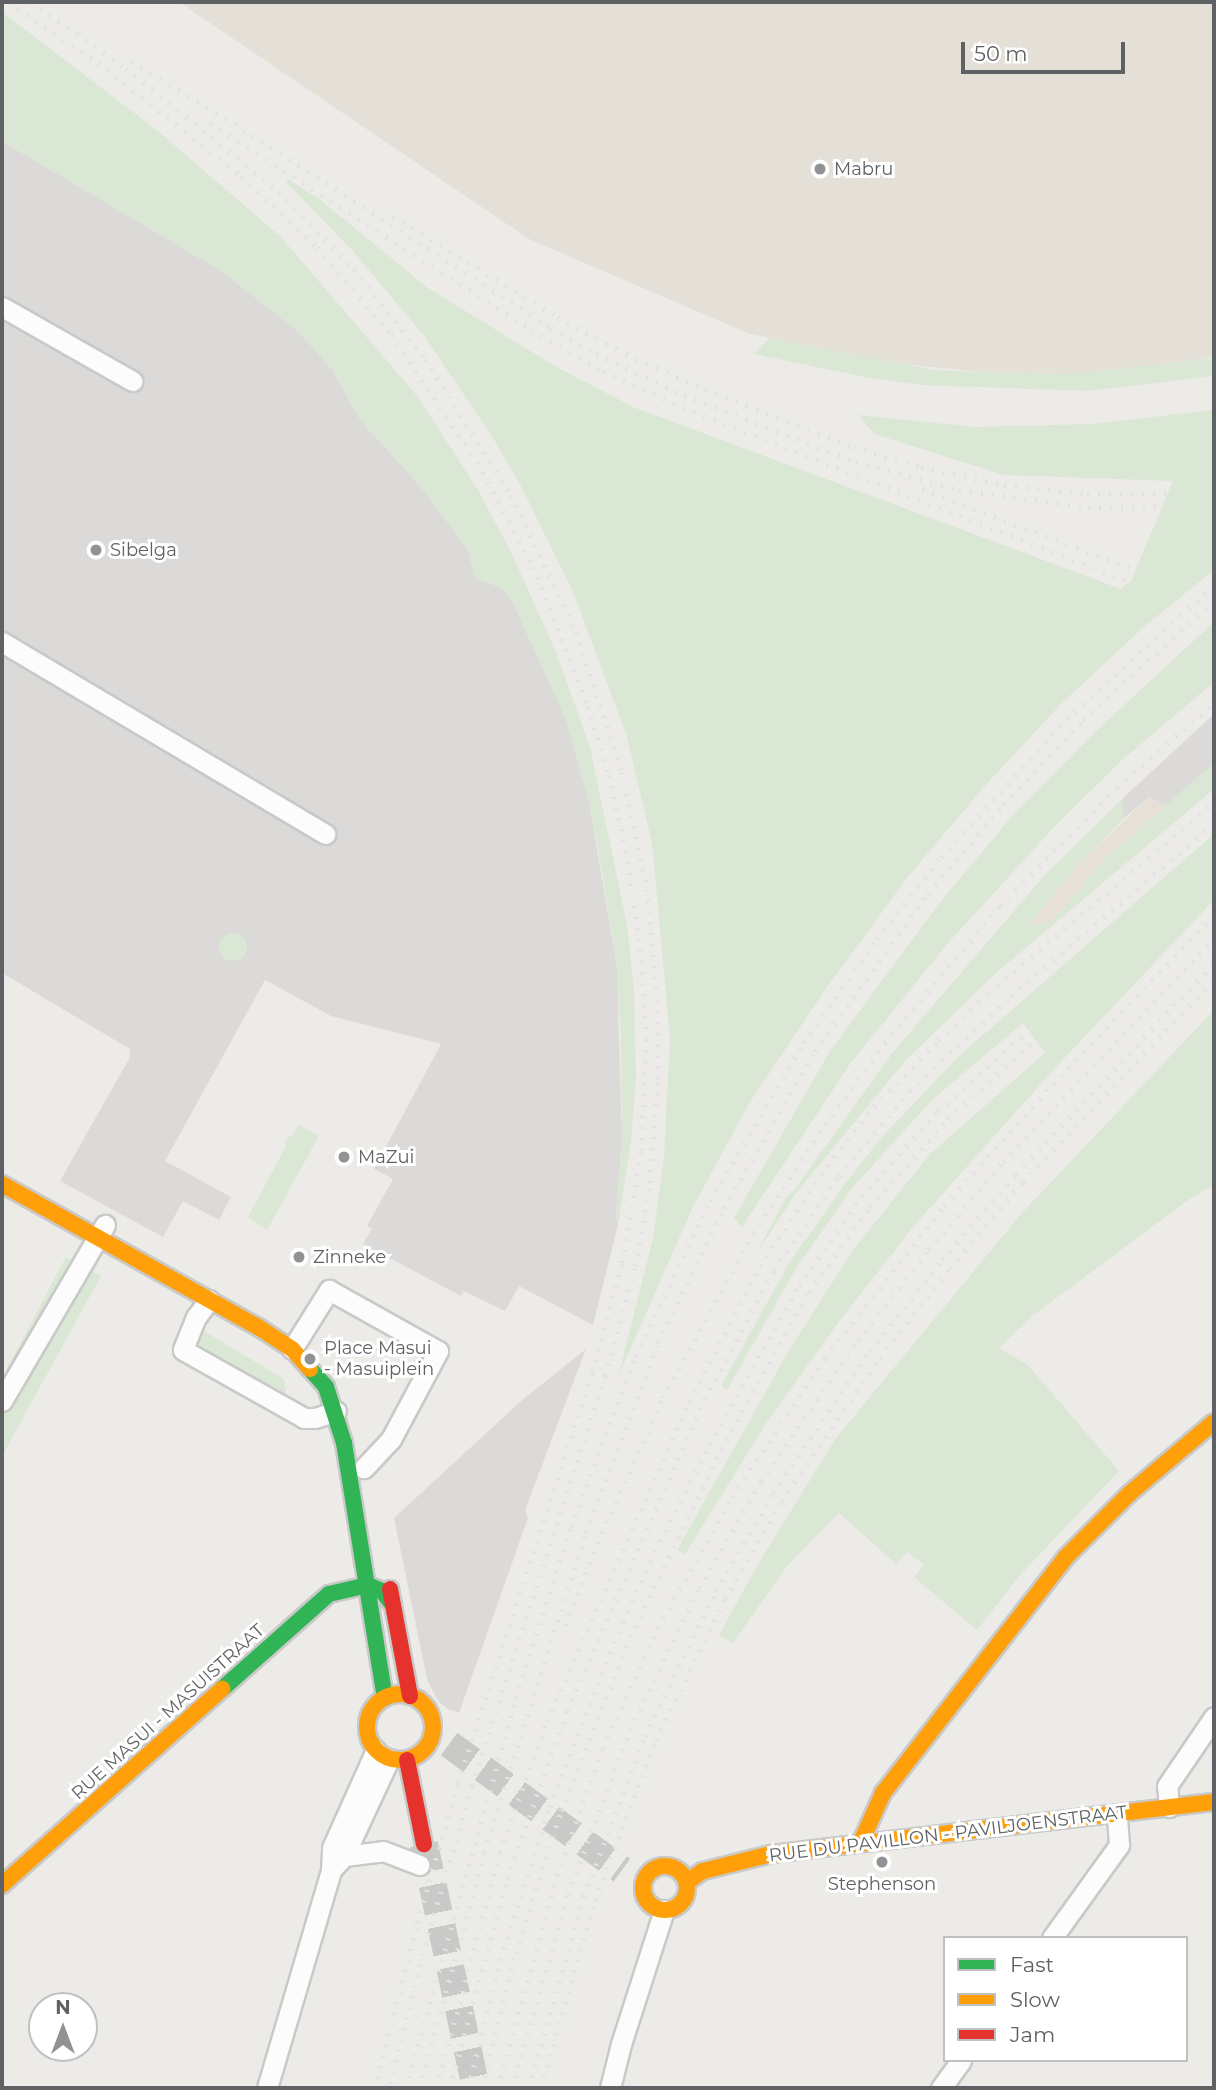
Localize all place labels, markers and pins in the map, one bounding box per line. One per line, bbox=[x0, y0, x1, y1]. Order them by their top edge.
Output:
place label: Mabru bbox=[834, 158, 893, 180]
marker: Mabru bbox=[812, 161, 828, 177]
place label: Sibelga bbox=[110, 539, 177, 561]
marker: Sibelga bbox=[88, 542, 104, 558]
place label: MaZui bbox=[358, 1146, 414, 1168]
marker: MaZui bbox=[336, 1149, 352, 1165]
place label: Zinneke bbox=[313, 1246, 386, 1268]
marker: Zinneke bbox=[291, 1249, 307, 1265]
place label: Place Masui - Masuiplein bbox=[324, 1338, 434, 1380]
marker: Place Masui - Masuiplein bbox=[302, 1351, 318, 1367]
marker: Stephenson bbox=[874, 1854, 890, 1870]
place label: Stephenson bbox=[828, 1873, 936, 1895]

